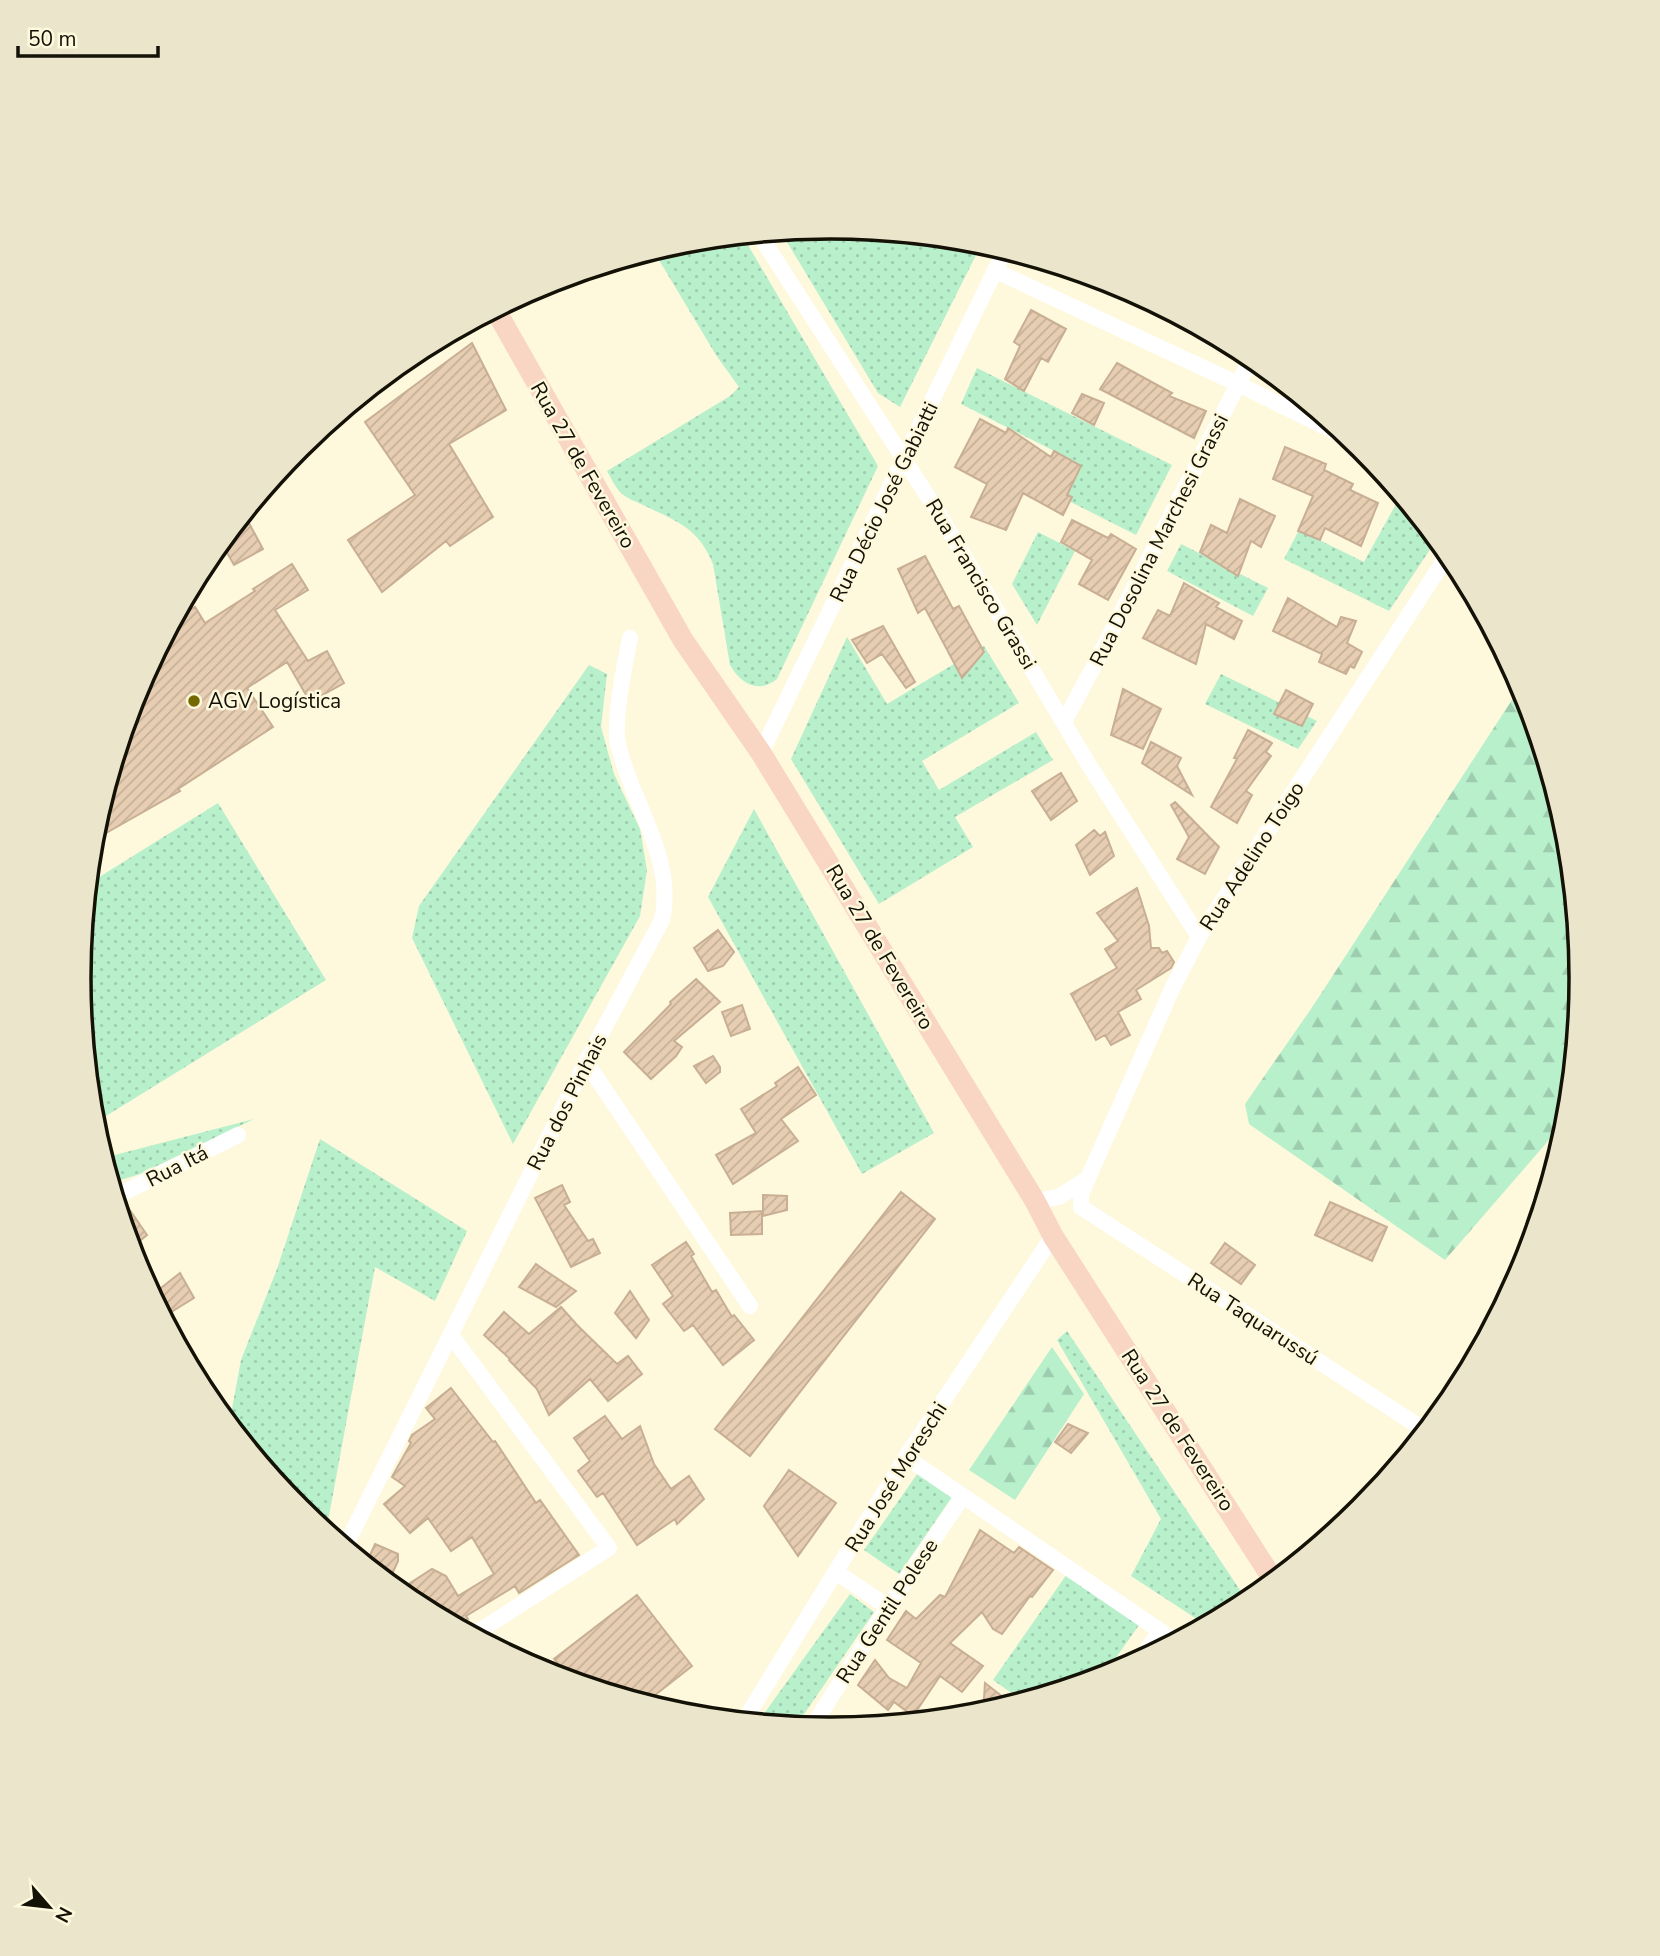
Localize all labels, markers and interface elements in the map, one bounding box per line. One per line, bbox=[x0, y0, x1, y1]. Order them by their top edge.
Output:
scale bar bbox=[18, 14, 158, 58]
text: 50 m bbox=[28, 25, 77, 53]
street label: Rua 27 de Fevereiro bbox=[524, 376, 642, 554]
street label: Rua Décio José Gabiatti bbox=[823, 397, 945, 607]
street label: Rua Dosolina Marchesi Grassi bbox=[1083, 409, 1235, 671]
street label: Rua Francisco Grassi bbox=[919, 494, 1043, 674]
place label: AGV Logística bbox=[208, 687, 341, 715]
marker: AGV Logística bbox=[186, 693, 202, 709]
street label: Rua Adelino Toigo bbox=[1193, 776, 1311, 936]
street label: Rua 27 de Fevereiro bbox=[820, 859, 940, 1035]
street label: Rua dos Pinhais bbox=[520, 1029, 614, 1175]
street label: Rua Itá bbox=[141, 1138, 213, 1194]
street label: Rua Taquarussú bbox=[1182, 1266, 1324, 1372]
street label: Rua 27 de Fevereiro bbox=[1115, 1343, 1241, 1517]
street label: Rua José Moreschi bbox=[838, 1397, 954, 1557]
street label: Rua Gentil Polese bbox=[830, 1533, 944, 1689]
north arrow bbox=[14, 1872, 84, 1942]
text: N bbox=[48, 1902, 78, 1927]

